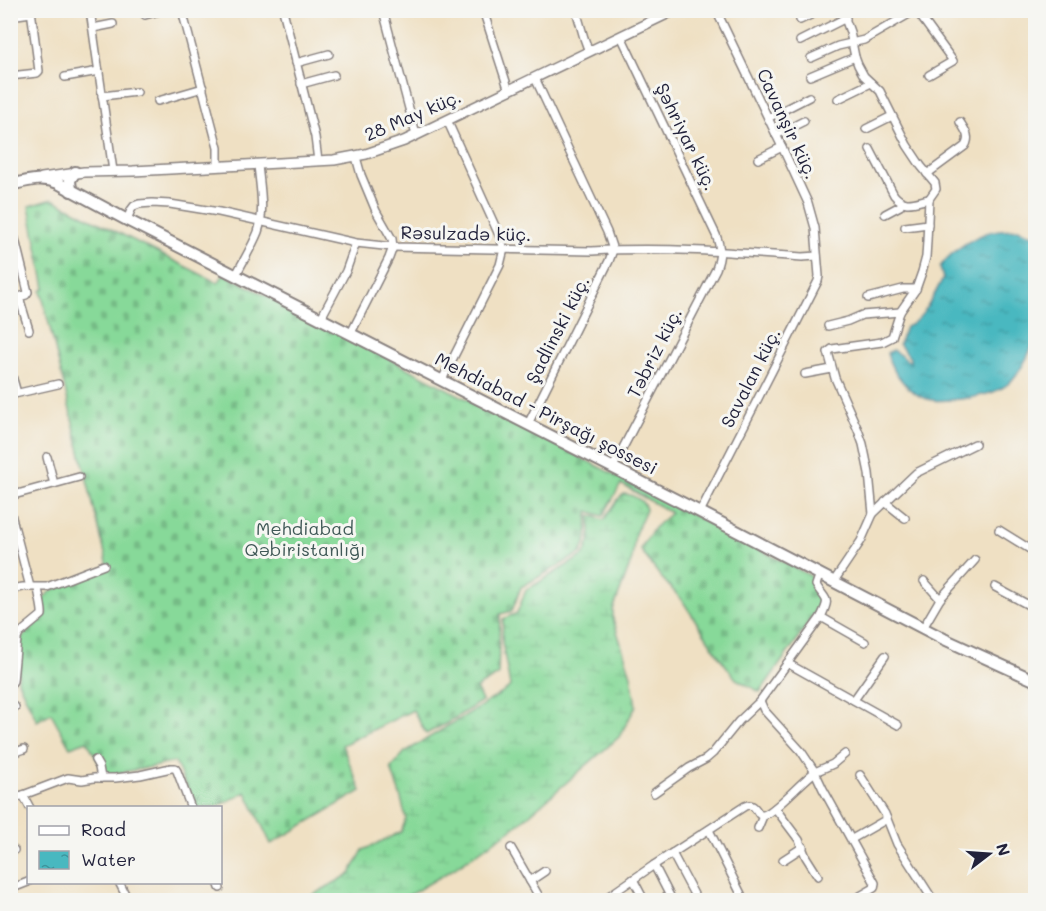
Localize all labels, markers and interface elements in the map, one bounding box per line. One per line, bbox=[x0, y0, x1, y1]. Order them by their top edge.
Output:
street label: Cavanşir küç. bbox=[752, 65, 824, 183]
street label: Şəhriyar küç. bbox=[651, 79, 723, 194]
street label: 28 May küç. bbox=[361, 84, 465, 146]
street label: Rəsulzadə küç. bbox=[400, 220, 532, 246]
street label: Şadlinski küç. bbox=[520, 272, 595, 387]
street label: Təbriz küç. bbox=[621, 303, 687, 402]
street label: Savalan küç. bbox=[715, 324, 786, 431]
street label: Mehdiabad - Pirşağı şossesi bbox=[431, 346, 662, 480]
park label: Mehdiabad Qəbiristanlığı bbox=[245, 516, 365, 561]
legend bbox=[27, 806, 222, 884]
text: Road bbox=[81, 817, 126, 841]
north arrow bbox=[959, 824, 1019, 884]
text: N bbox=[992, 841, 1016, 858]
text: Water bbox=[81, 847, 136, 871]

